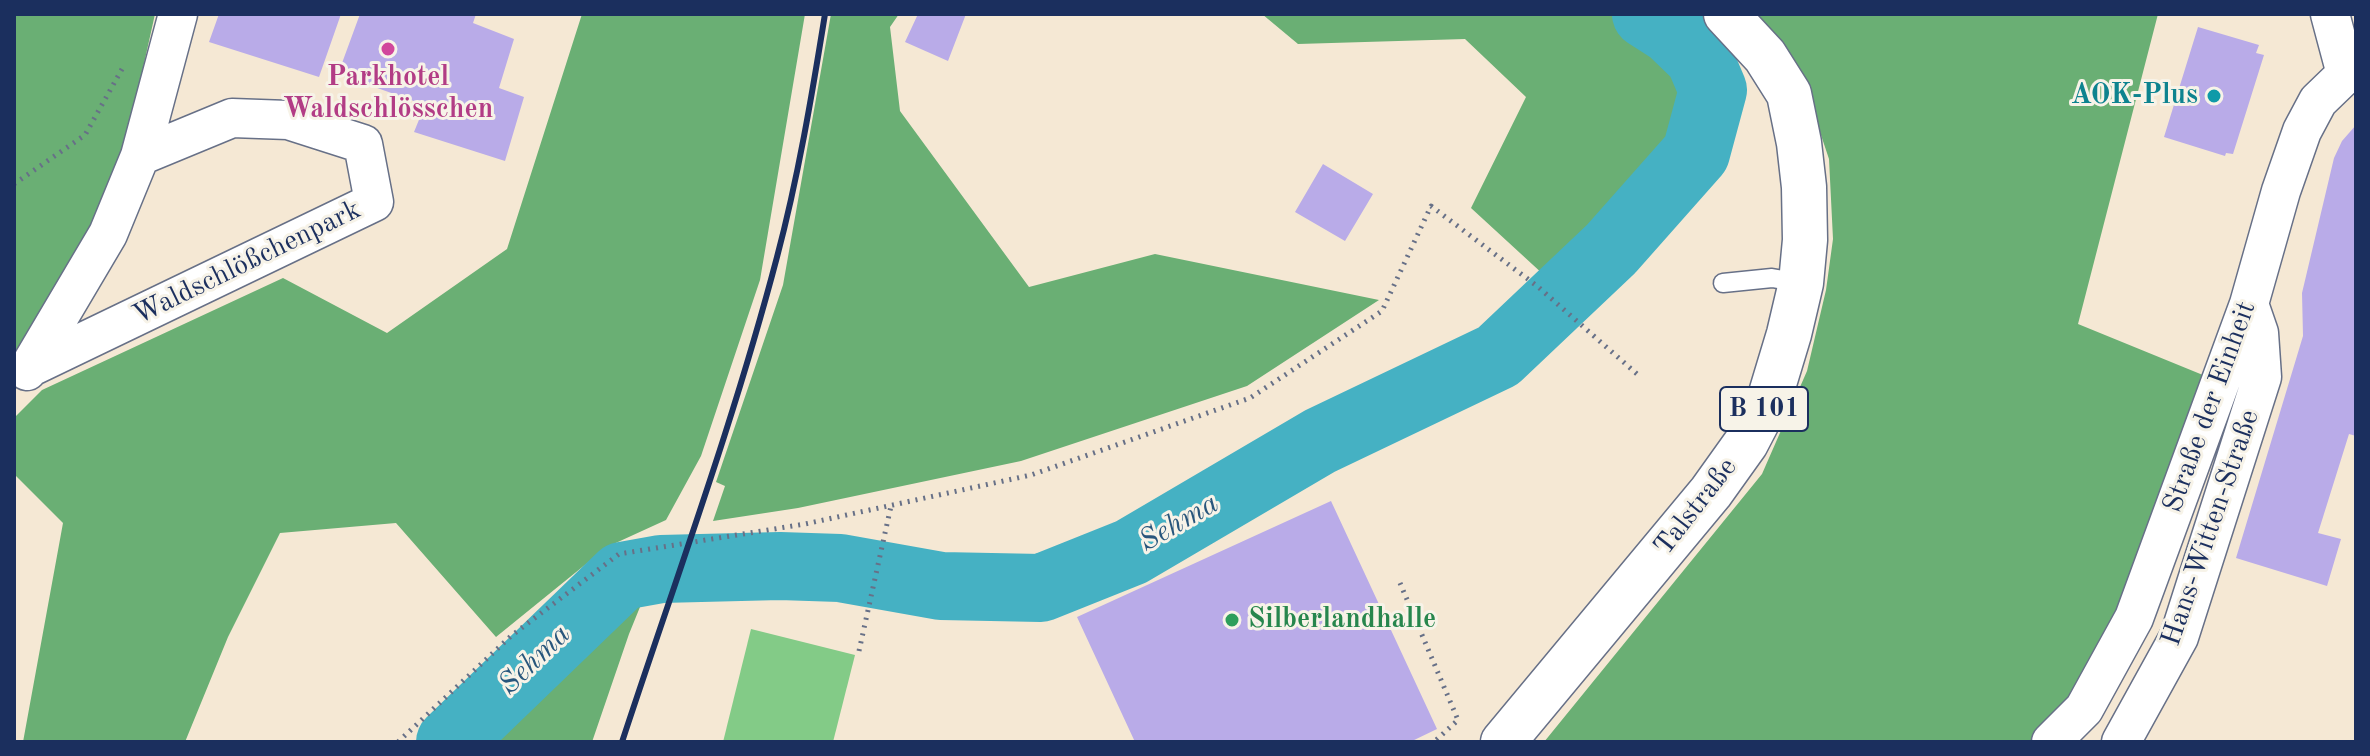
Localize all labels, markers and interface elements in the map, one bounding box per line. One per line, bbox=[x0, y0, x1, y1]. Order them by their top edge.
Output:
marker: Parkhotel Waldschlösschen bbox=[379, 40, 397, 58]
place label: Parkhotel Waldschlösschen bbox=[283, 61, 493, 127]
place label: AOK-Plus bbox=[2071, 79, 2198, 113]
marker: AOK-Plus bbox=[2205, 87, 2223, 105]
street label: Waldschlößchenpark bbox=[128, 193, 366, 333]
street label: Straße der Einheit bbox=[2156, 297, 2264, 517]
road number: B 101 bbox=[1720, 387, 1808, 431]
street label: Hans-Witten-Straße bbox=[2155, 405, 2267, 651]
street label: Talstraße bbox=[1647, 451, 1745, 563]
water label: Sehma bbox=[1133, 486, 1225, 560]
place label: Silberlandhalle bbox=[1248, 603, 1436, 637]
marker: Silberlandhalle bbox=[1223, 611, 1241, 629]
water label: Sehma bbox=[491, 617, 579, 703]

